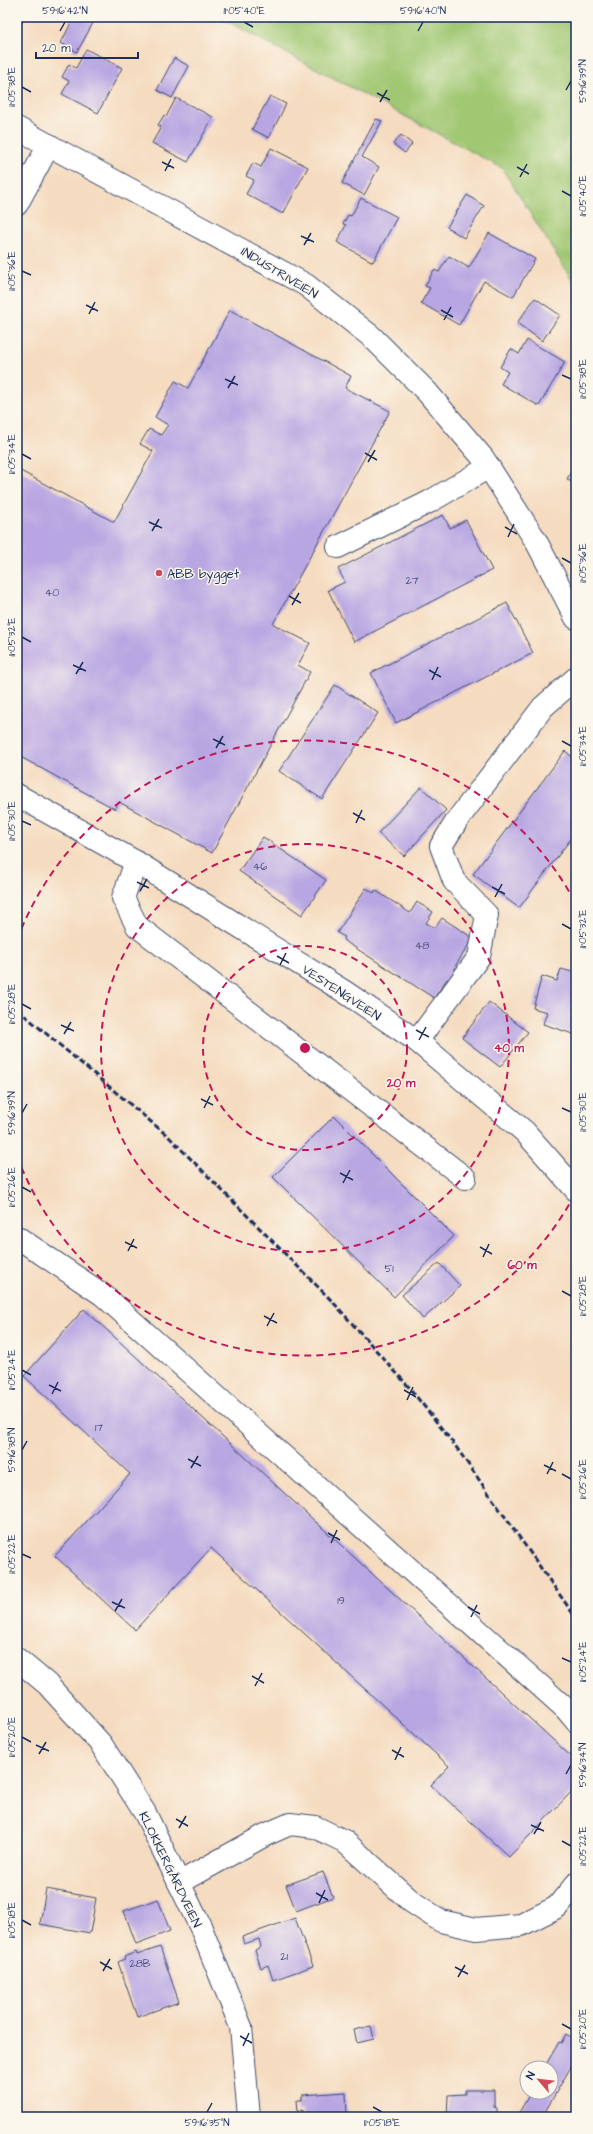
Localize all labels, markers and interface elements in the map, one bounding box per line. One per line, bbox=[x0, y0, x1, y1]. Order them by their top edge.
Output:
text: 59°16'42"N bbox=[42, 4, 88, 18]
text: 11°05'40"E bbox=[223, 4, 265, 18]
text: 59°16'40"N bbox=[400, 4, 446, 18]
scale bar bbox=[36, 34, 138, 60]
text: 20 m bbox=[42, 40, 71, 57]
text: 59°16'39"N bbox=[576, 59, 590, 103]
text: 11°05'38"E bbox=[5, 67, 19, 107]
text: 11°05'40"E bbox=[576, 175, 590, 217]
street label: INDUSTRIVEIEN bbox=[237, 243, 321, 303]
text: 11°05'36"E bbox=[5, 251, 19, 291]
text: 11°05'38"E bbox=[576, 359, 590, 399]
text: 11°05'34"E bbox=[5, 434, 19, 474]
text: 11°05'36"E bbox=[576, 543, 590, 583]
place label: ABB bygget bbox=[167, 565, 240, 584]
marker: ABB bygget bbox=[154, 568, 164, 578]
house number: 27 bbox=[405, 573, 419, 588]
house number: 40 bbox=[45, 585, 59, 600]
text: 11°05'32"E bbox=[5, 617, 19, 656]
text: 11°05'34"E bbox=[576, 726, 590, 766]
text: 11°05'30"E bbox=[5, 801, 19, 841]
house number: 46 bbox=[253, 859, 267, 874]
text: 11°05'32"E bbox=[576, 909, 590, 948]
house number: 48 bbox=[415, 938, 429, 953]
street label: VESTENGVEIEN bbox=[298, 961, 384, 1025]
text: 11°05'28"E bbox=[5, 984, 19, 1024]
text: 40 m bbox=[494, 1040, 525, 1057]
centre of rings bbox=[298, 1041, 312, 1055]
text: 20 m bbox=[386, 1075, 416, 1092]
text: 59°16'39"N bbox=[5, 1091, 19, 1135]
text: 11°05'30"E bbox=[576, 1092, 590, 1132]
text: 11°05'26"E bbox=[5, 1167, 19, 1207]
text: 60 m bbox=[507, 1257, 537, 1274]
house number: 51 bbox=[384, 1261, 394, 1276]
text: 11°05'28"E bbox=[576, 1276, 590, 1316]
text: 11°05'24"E bbox=[5, 1350, 19, 1390]
house number: 17 bbox=[95, 1420, 103, 1435]
text: 59°16'38"N bbox=[5, 1428, 19, 1472]
text: 11°05'26"E bbox=[576, 1459, 590, 1499]
text: 11°05'22"E bbox=[5, 1534, 19, 1574]
house number: 19 bbox=[337, 1593, 345, 1608]
text: 11°05'24"E bbox=[576, 1642, 590, 1682]
text: 11°05'20"E bbox=[5, 1717, 19, 1757]
text: 59°16'34"N bbox=[576, 1743, 590, 1787]
street label: KLOKKERGÅRDVEIEN bbox=[134, 1808, 206, 1930]
text: 11°05'22"E bbox=[576, 1826, 590, 1866]
text: 11°05'18"E bbox=[5, 1902, 19, 1938]
house number: 21 bbox=[280, 1949, 288, 1964]
house number: 28B bbox=[129, 1956, 151, 1971]
text: 11°05'20"E bbox=[576, 2009, 590, 2049]
north arrow bbox=[519, 2060, 559, 2100]
text: N bbox=[522, 2069, 539, 2082]
text: 59°16'35"N bbox=[185, 2116, 229, 2130]
text: 11°05'18"E bbox=[364, 2116, 400, 2130]

